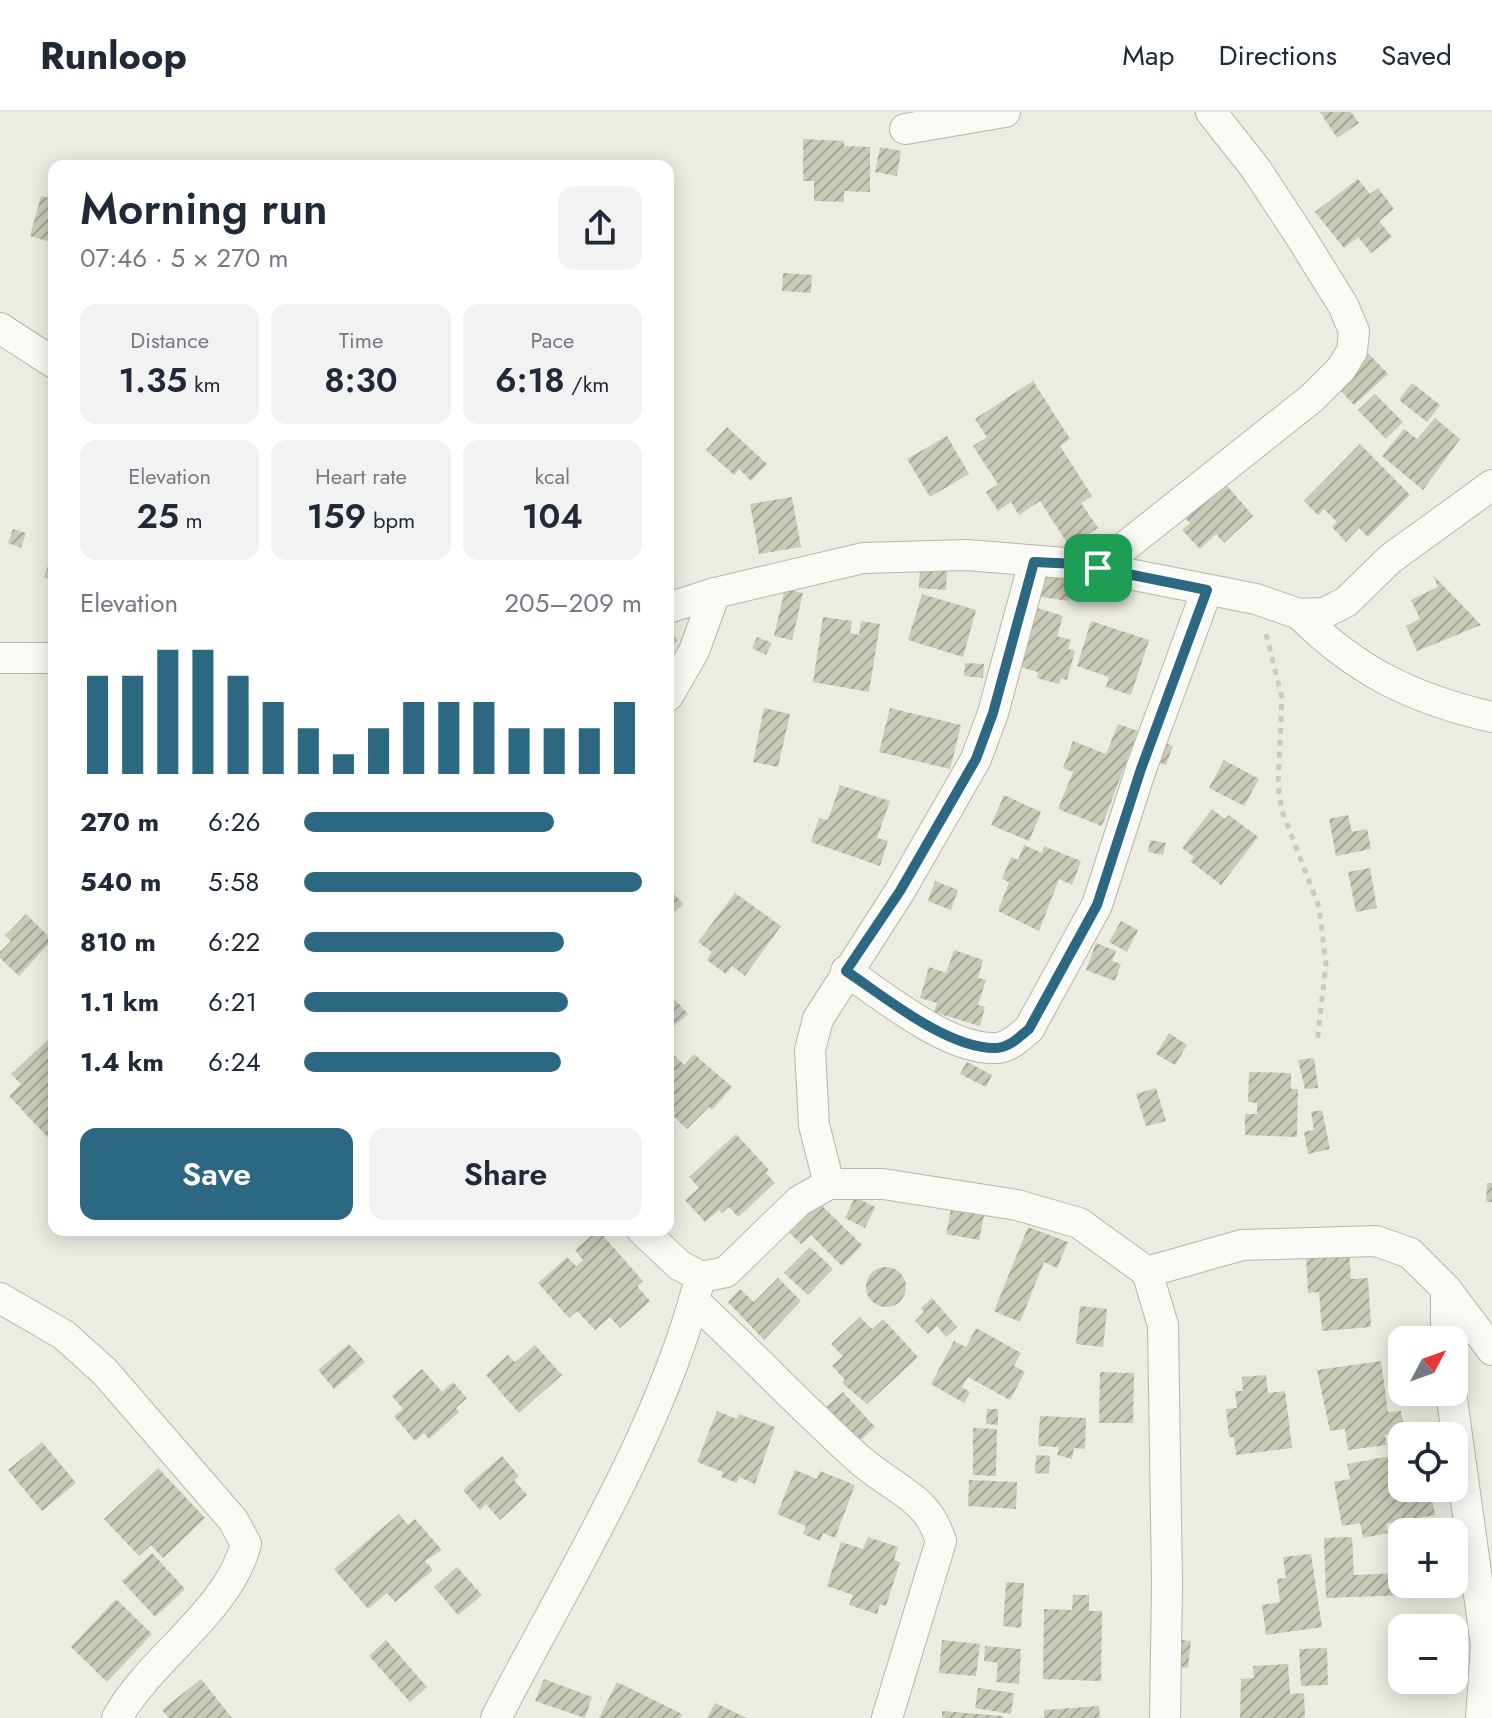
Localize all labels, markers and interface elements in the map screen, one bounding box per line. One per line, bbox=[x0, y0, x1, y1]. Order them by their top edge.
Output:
text: Runloop bbox=[40, 28, 187, 83]
text: Map bbox=[1122, 35, 1174, 76]
text: Directions bbox=[1218, 35, 1337, 76]
text: Saved bbox=[1381, 35, 1452, 76]
text: Morning run bbox=[80, 177, 328, 241]
button: share bbox=[558, 186, 642, 270]
text: 07:46 · 5 × 270 m bbox=[80, 239, 288, 277]
text: Distance bbox=[130, 324, 209, 356]
text: Time bbox=[339, 324, 383, 356]
text: Pace bbox=[530, 324, 574, 356]
text: 1.35 bbox=[119, 356, 187, 405]
text: 8:30 bbox=[324, 356, 398, 405]
text: 6:18 bbox=[495, 356, 565, 405]
text: km bbox=[187, 368, 221, 400]
text: /km bbox=[565, 368, 610, 400]
text: Elevation bbox=[128, 460, 211, 492]
text: Heart rate bbox=[315, 460, 407, 492]
text: kcal bbox=[535, 460, 570, 492]
text: 25 bbox=[137, 492, 179, 541]
text: 159 bbox=[307, 492, 366, 541]
text: 104 bbox=[522, 492, 583, 541]
text: m bbox=[179, 504, 203, 536]
text: bpm bbox=[366, 504, 415, 536]
pin bbox=[1064, 534, 1132, 602]
icon: arrive bbox=[1076, 546, 1120, 590]
text: Elevation bbox=[80, 584, 178, 622]
text: 205–209 m bbox=[504, 584, 642, 622]
text: 270 m bbox=[80, 803, 159, 841]
text: 6:26 bbox=[208, 803, 261, 841]
text: 540 m bbox=[80, 863, 161, 901]
text: 5:58 bbox=[208, 863, 259, 901]
text: 810 m bbox=[80, 923, 156, 961]
text: 6:22 bbox=[208, 923, 260, 961]
text: 1.1 km bbox=[80, 983, 159, 1021]
text: 6:21 bbox=[208, 983, 257, 1021]
text: 1.4 km bbox=[80, 1043, 164, 1081]
text: 6:24 bbox=[208, 1043, 261, 1081]
button: Save bbox=[80, 1128, 353, 1220]
button: Share bbox=[369, 1128, 642, 1220]
north arrow bbox=[1388, 1326, 1468, 1406]
map controls bbox=[1388, 1326, 1468, 1694]
button: locate bbox=[1388, 1422, 1468, 1502]
button: + bbox=[1388, 1518, 1468, 1598]
button: − bbox=[1388, 1614, 1468, 1694]

